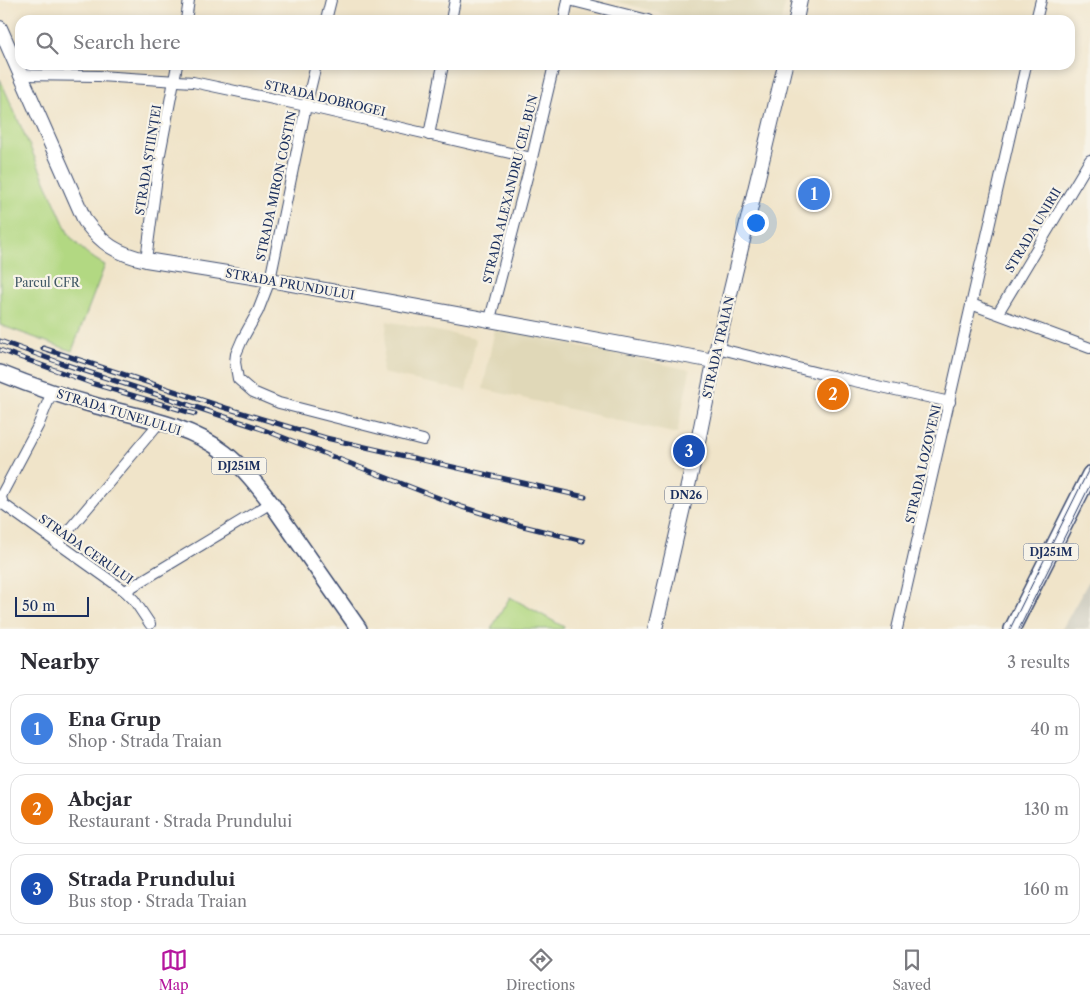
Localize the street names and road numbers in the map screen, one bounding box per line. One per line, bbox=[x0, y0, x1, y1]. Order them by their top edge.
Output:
street label: STRADA DOBROGEI bbox=[263, 77, 387, 119]
street label: STRADA ALEXANDRU CEL BUN bbox=[479, 93, 541, 285]
street label: STRADA ȘTIINȚEI bbox=[132, 104, 165, 217]
street label: STRADA MIRON COSTIN bbox=[253, 110, 299, 262]
street label: STRADA UNIRII bbox=[1002, 185, 1064, 275]
street label: STRADA PRUNDULUI bbox=[224, 265, 356, 303]
street label: STRADA TRAIAN bbox=[699, 294, 737, 400]
street label: STRADA TUNELULUI bbox=[55, 386, 183, 438]
street label: STRADA LOZOVENI bbox=[902, 403, 944, 525]
road number: DJ251M bbox=[212, 458, 266, 474]
road number: DN26 bbox=[665, 486, 707, 504]
street label: STRADA CERULUI bbox=[36, 511, 136, 587]
road number: DJ251M bbox=[1024, 544, 1078, 560]

